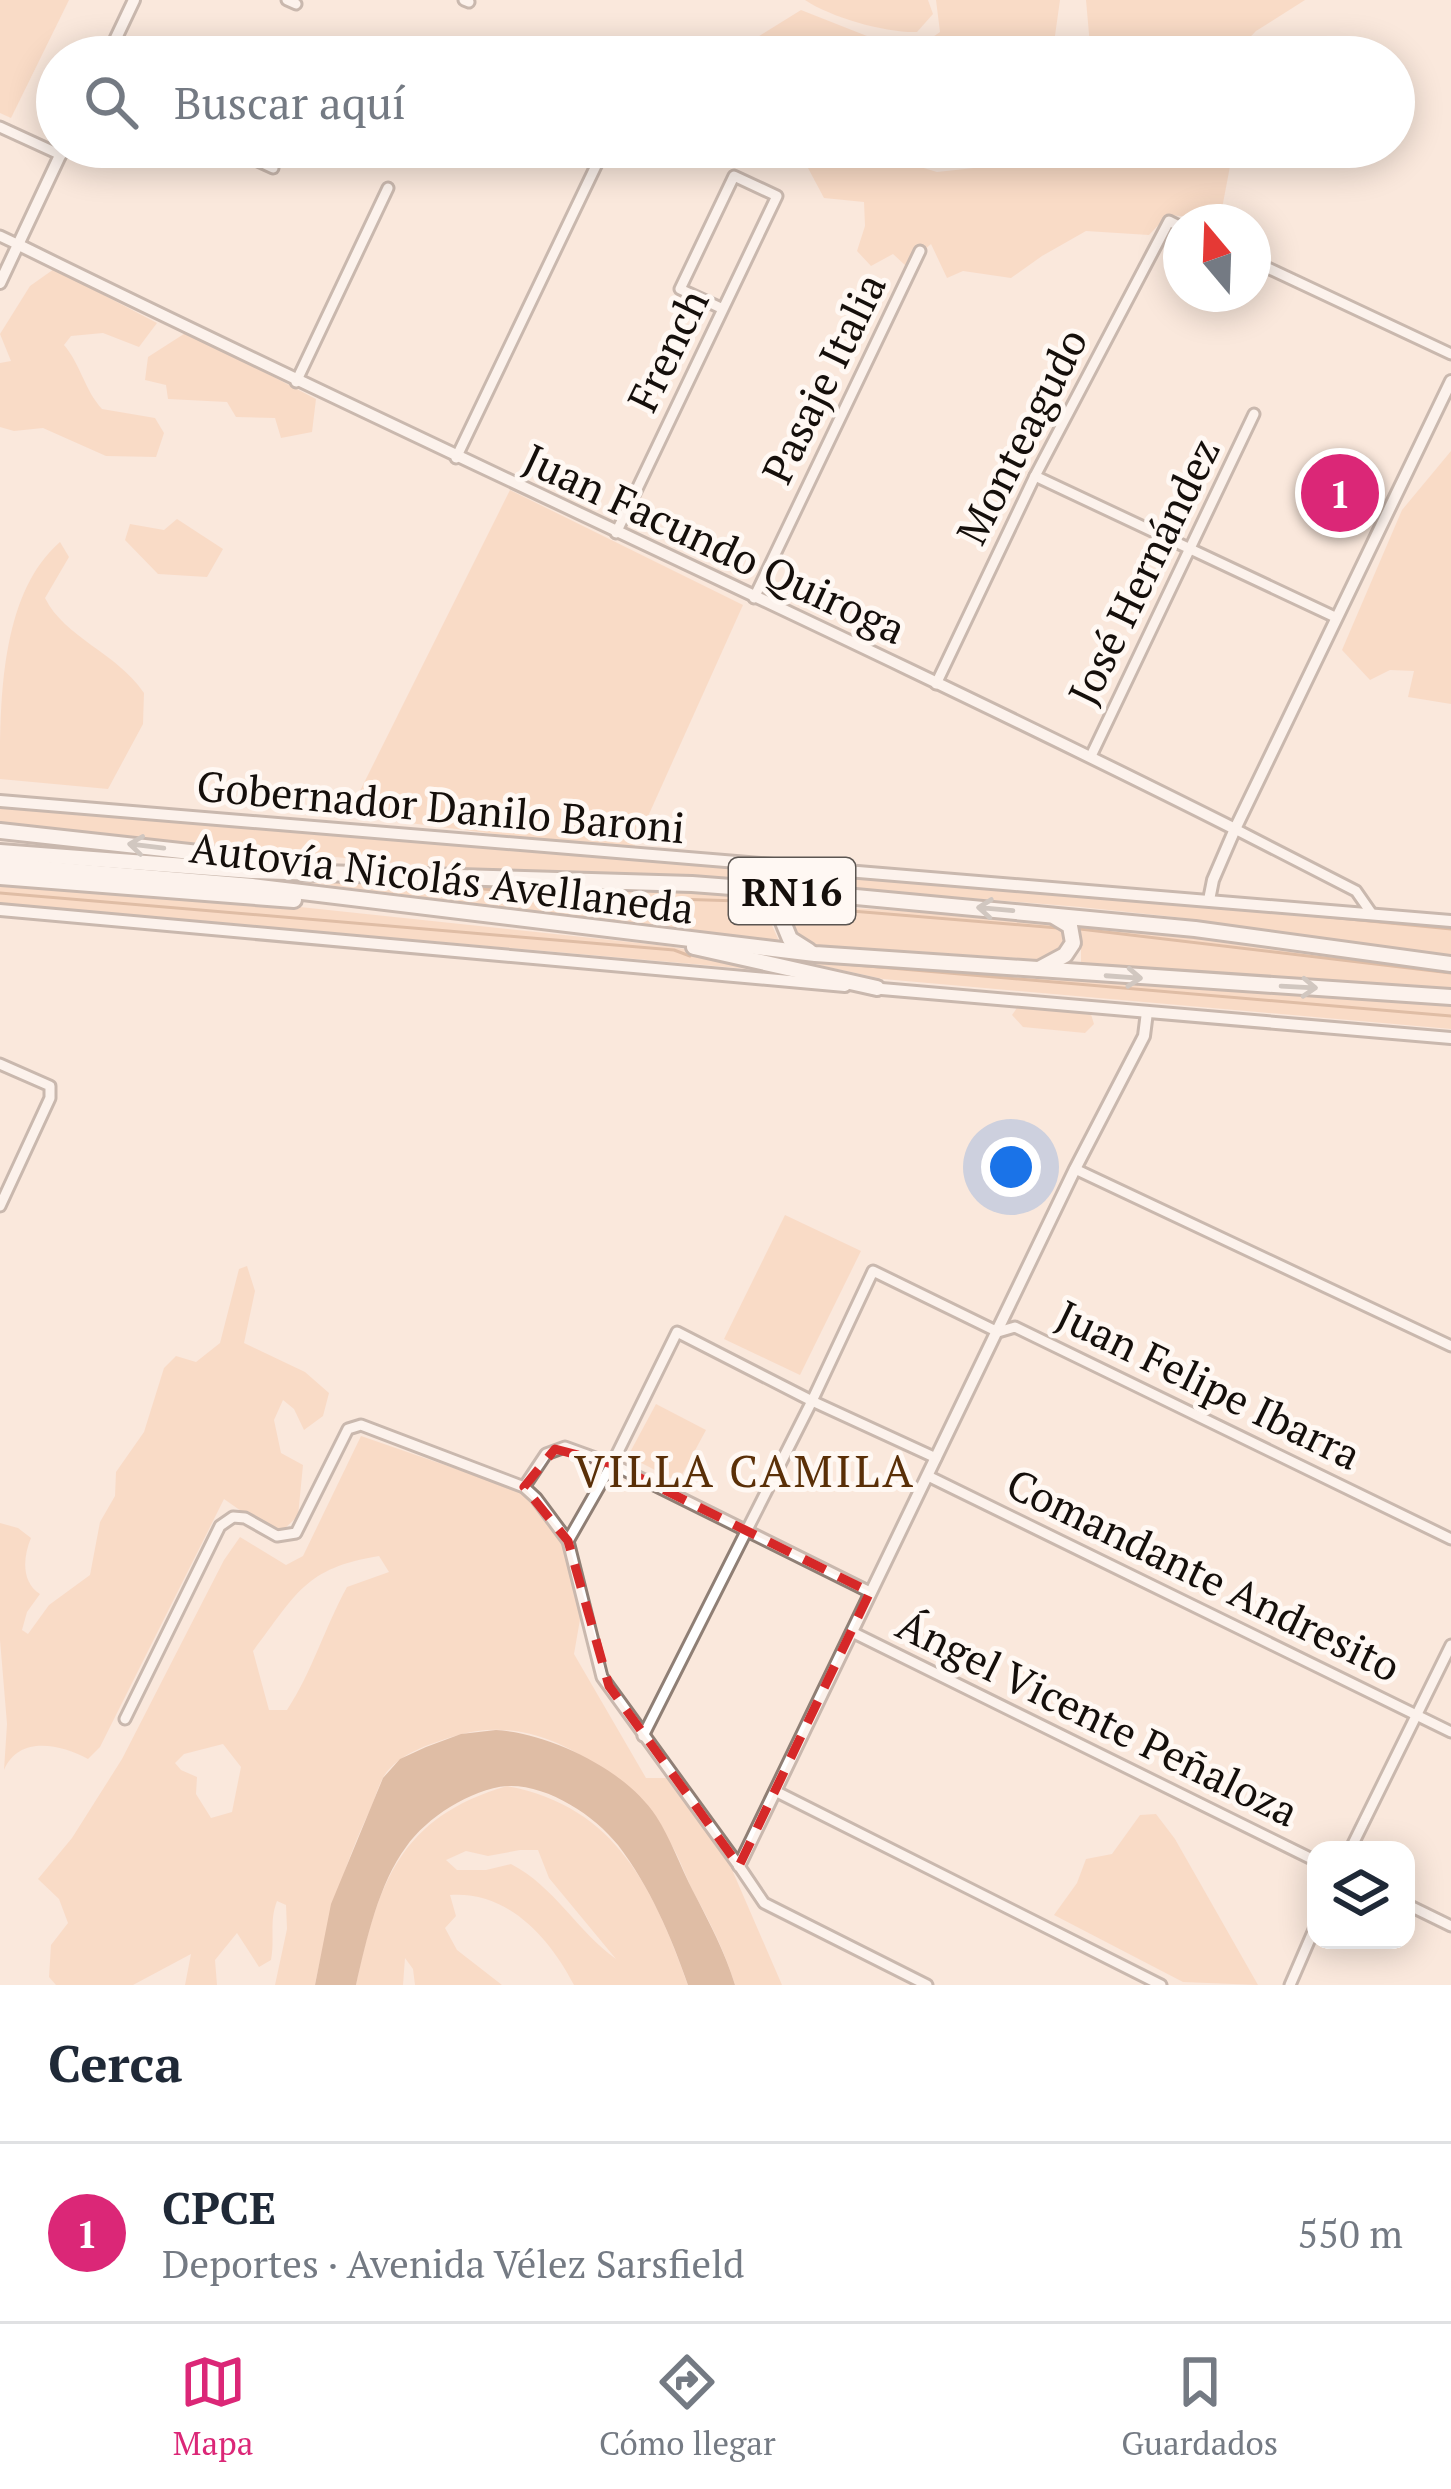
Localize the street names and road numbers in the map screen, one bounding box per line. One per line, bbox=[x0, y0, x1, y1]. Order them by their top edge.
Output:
street label: Pasaje Italia bbox=[748, 264, 898, 492]
street label: French bbox=[613, 280, 721, 420]
street label: Monteagudo bbox=[943, 318, 1099, 554]
street label: José Hernández bbox=[1054, 428, 1232, 714]
street label: Juan Facundo Quiroga bbox=[515, 430, 915, 656]
street label: Gobernador Danilo Baroni bbox=[195, 757, 687, 855]
street label: Autovía Nicolás Avellaneda bbox=[187, 818, 697, 936]
road number: RN16 bbox=[729, 858, 855, 924]
street label: Juan Felipe Ibarra bbox=[1048, 1286, 1370, 1482]
street label: Comandante Andresito bbox=[998, 1454, 1410, 1694]
street label: Ángel Vicente Peñaloza bbox=[888, 1595, 1308, 1839]

